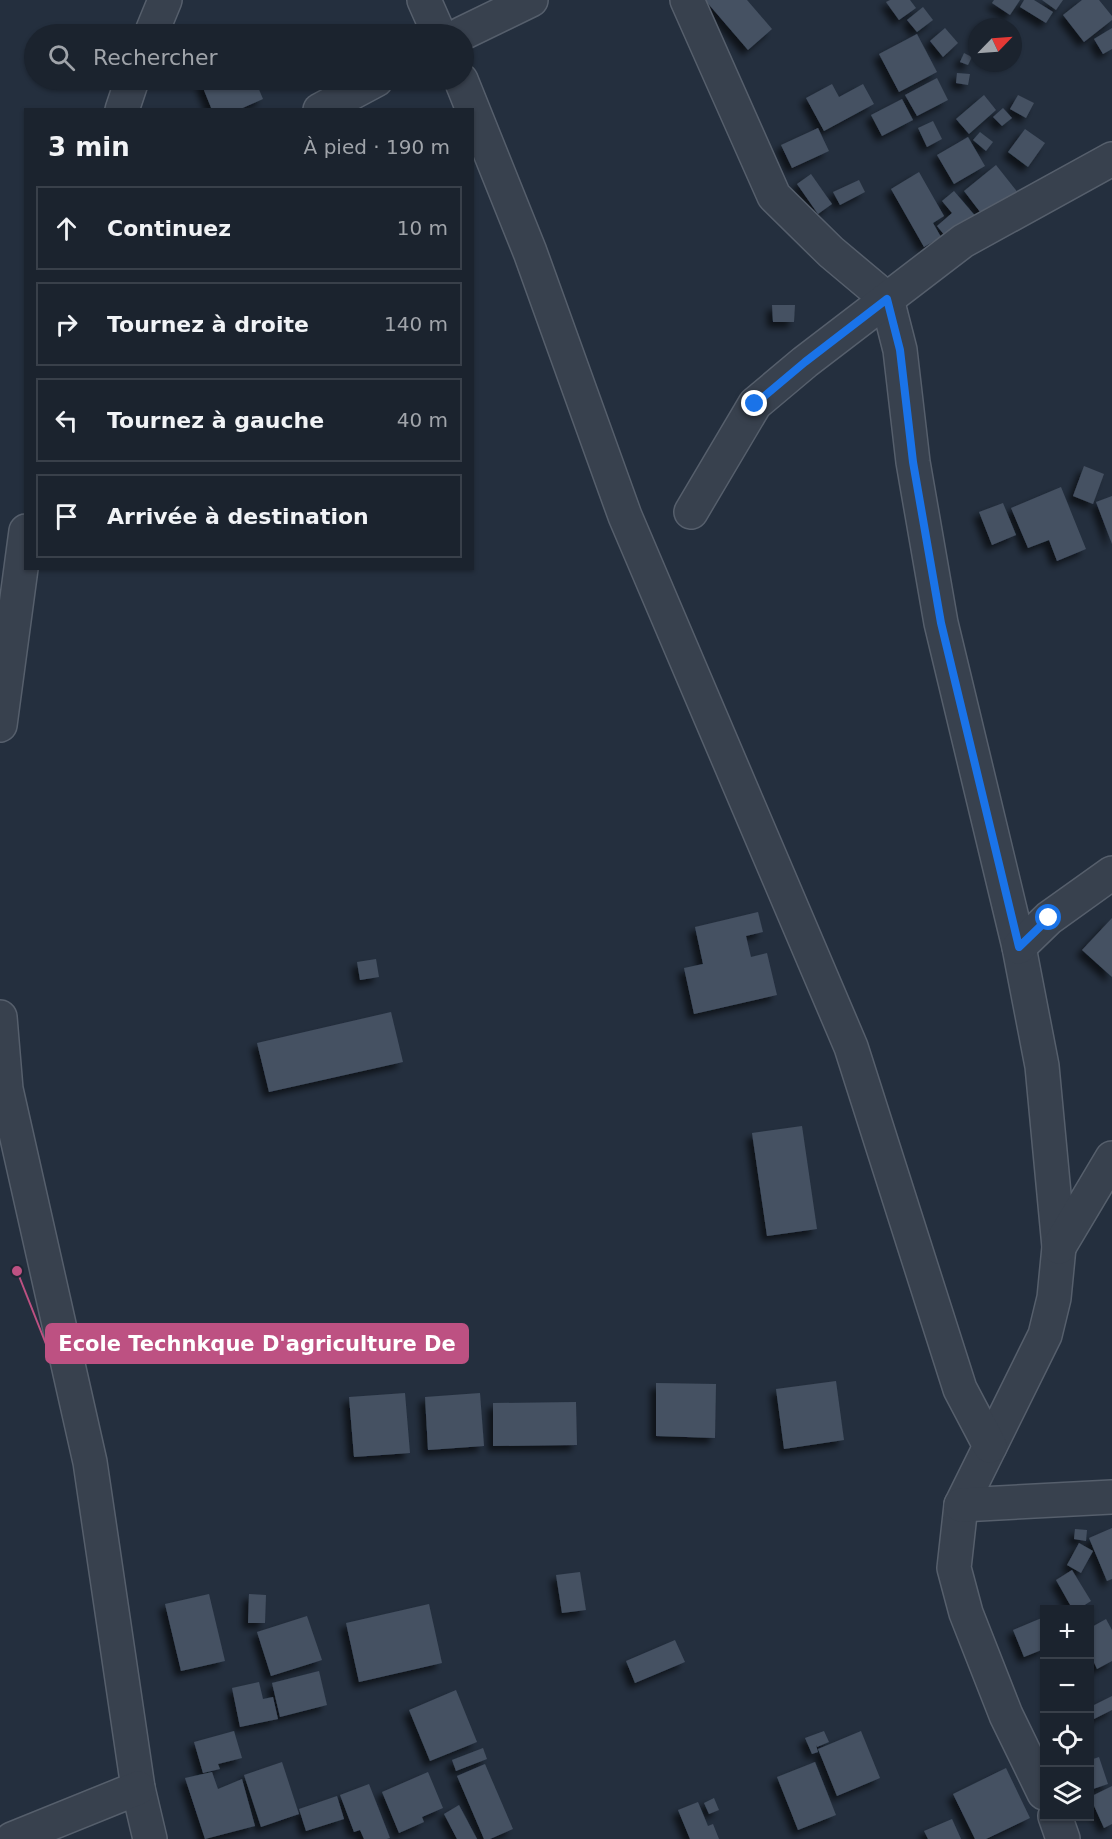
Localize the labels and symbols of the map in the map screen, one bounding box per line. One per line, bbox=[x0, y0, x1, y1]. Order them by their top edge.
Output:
north arrow bbox=[968, 18, 1022, 72]
route end bbox=[741, 390, 767, 416]
route start bbox=[1035, 904, 1061, 930]
callout: Ecole Technkque D'agriculture De bbox=[46, 1324, 468, 1363]
text: Ecole Technkque D'agriculture De bbox=[58, 1332, 456, 1356]

